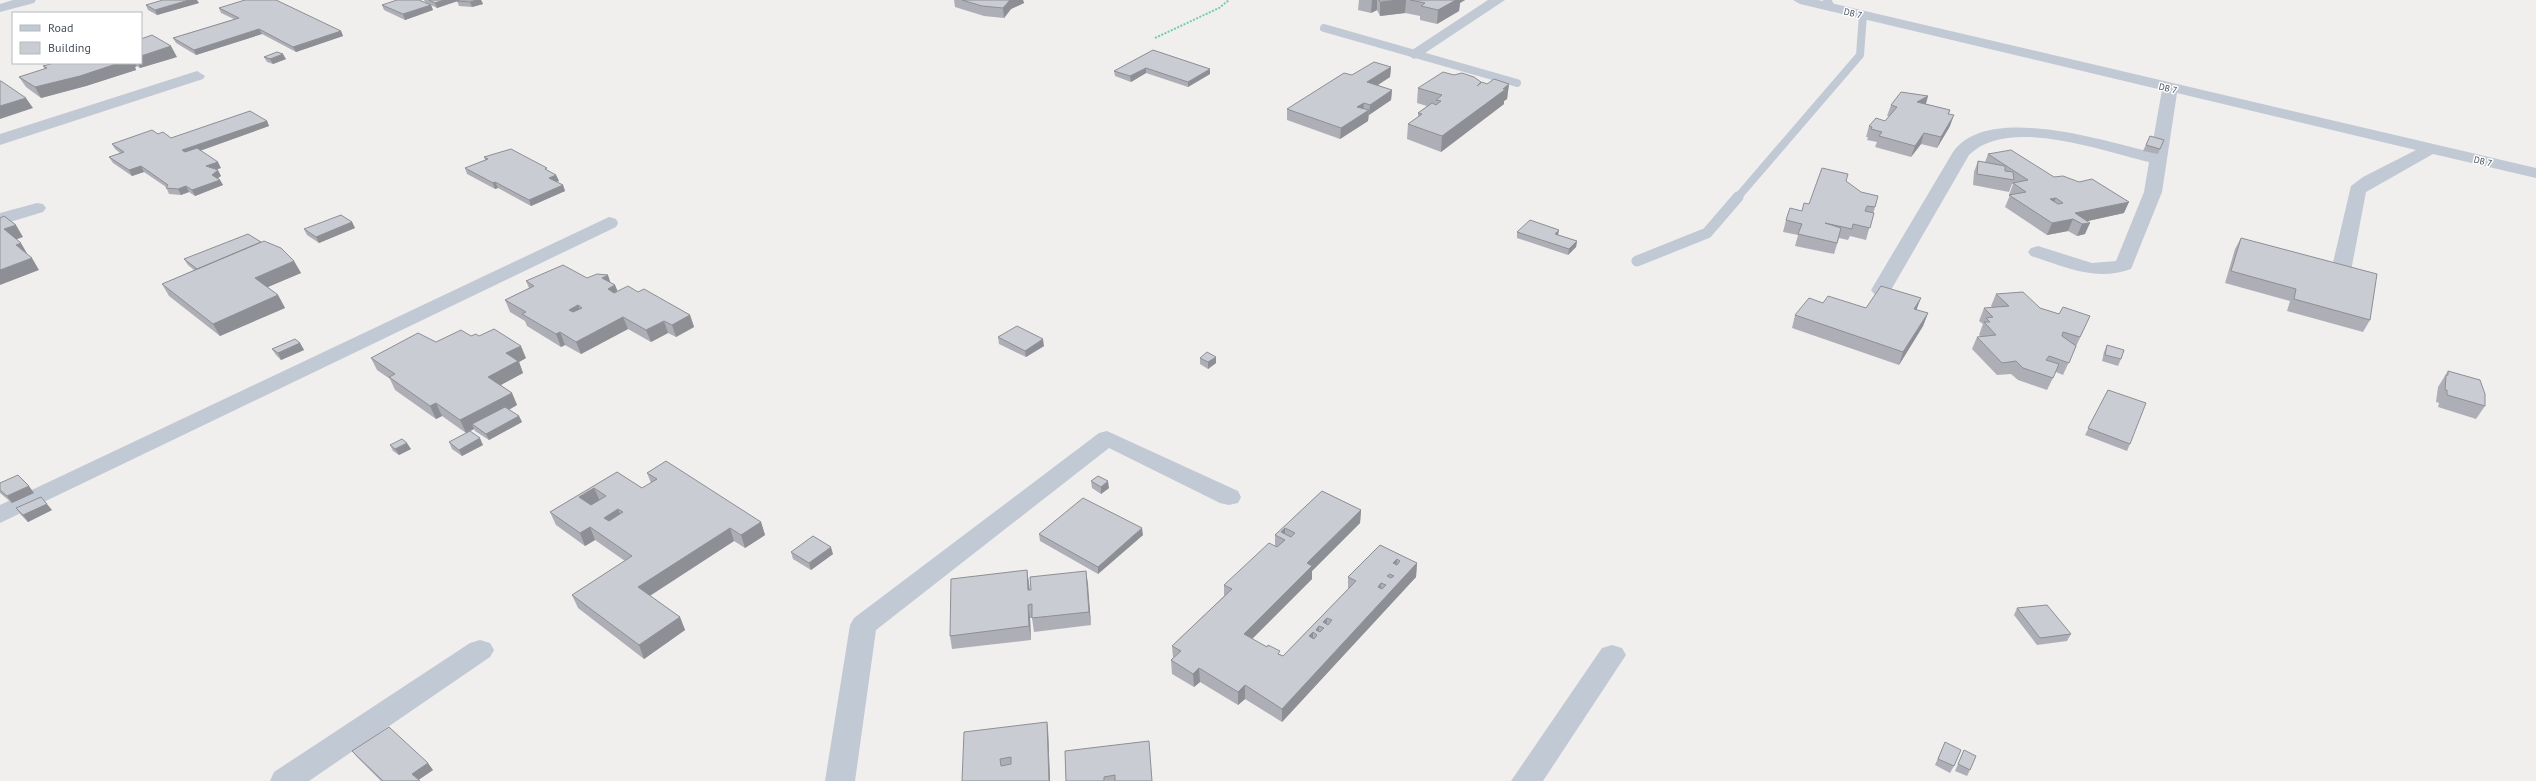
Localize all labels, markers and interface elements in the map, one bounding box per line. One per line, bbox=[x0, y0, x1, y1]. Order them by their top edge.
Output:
street label: DB 7 bbox=[1843, 6, 1863, 20]
legend bbox=[12, 12, 142, 64]
text: Road bbox=[48, 20, 73, 35]
text: Building bbox=[48, 40, 91, 55]
street label: DB 7 bbox=[2158, 81, 2178, 95]
street label: DB 7 bbox=[2473, 154, 2493, 168]

